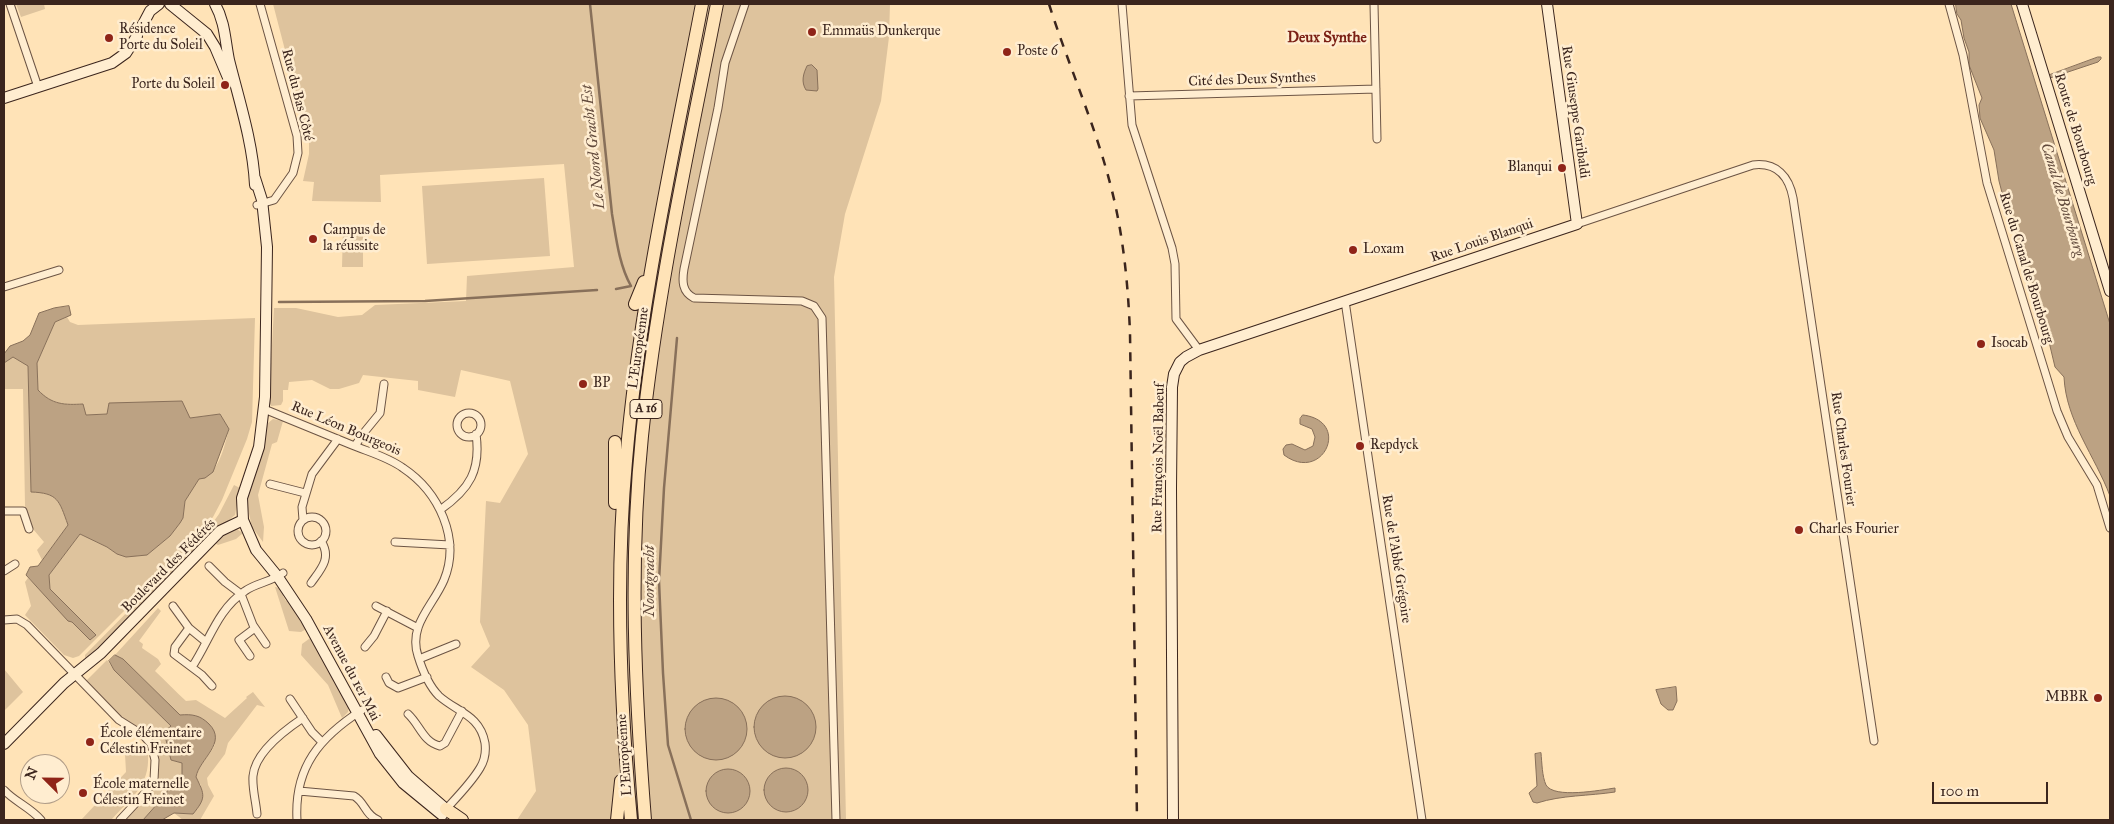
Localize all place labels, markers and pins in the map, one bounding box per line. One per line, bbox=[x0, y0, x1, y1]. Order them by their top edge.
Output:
place label: Résidence Porte du Soleil bbox=[119, 22, 203, 54]
place label: Emmaüs Dunkerque bbox=[822, 24, 941, 40]
marker: Emmaüs Dunkerque bbox=[806, 26, 818, 38]
marker: Résidence Porte du Soleil bbox=[103, 32, 115, 44]
place label: Poste 6 bbox=[1017, 44, 1058, 60]
marker: Poste 6 bbox=[1001, 46, 1013, 58]
place label: Porte du Soleil bbox=[131, 77, 215, 93]
marker: Porte du Soleil bbox=[219, 79, 231, 91]
place label: Blanqui bbox=[1508, 160, 1552, 176]
marker: Blanqui bbox=[1556, 162, 1568, 174]
place label: Campus de la réussite bbox=[323, 223, 386, 256]
marker: Campus de la réussite bbox=[307, 233, 319, 245]
place label: Loxam bbox=[1363, 242, 1404, 258]
marker: Loxam bbox=[1347, 244, 1359, 256]
place label: Isocab bbox=[1991, 336, 2028, 352]
marker: Isocab bbox=[1975, 338, 1987, 350]
place label: BP bbox=[593, 376, 610, 392]
marker: BP bbox=[577, 378, 589, 390]
place label: Repdyck bbox=[1370, 438, 1418, 454]
marker: Repdyck bbox=[1354, 440, 1366, 452]
place label: Charles Fourier bbox=[1809, 522, 1899, 538]
marker: Charles Fourier bbox=[1793, 524, 1805, 536]
place label: MBBR bbox=[2045, 690, 2088, 706]
marker: MBBR bbox=[2092, 692, 2104, 704]
place label: École élémentaire Célestin Freinet bbox=[100, 726, 202, 759]
marker: École élémentaire Célestin Freinet bbox=[84, 736, 96, 748]
place label: École maternelle Célestin Freinet bbox=[93, 777, 189, 810]
marker: École maternelle Célestin Freinet bbox=[77, 787, 89, 799]

